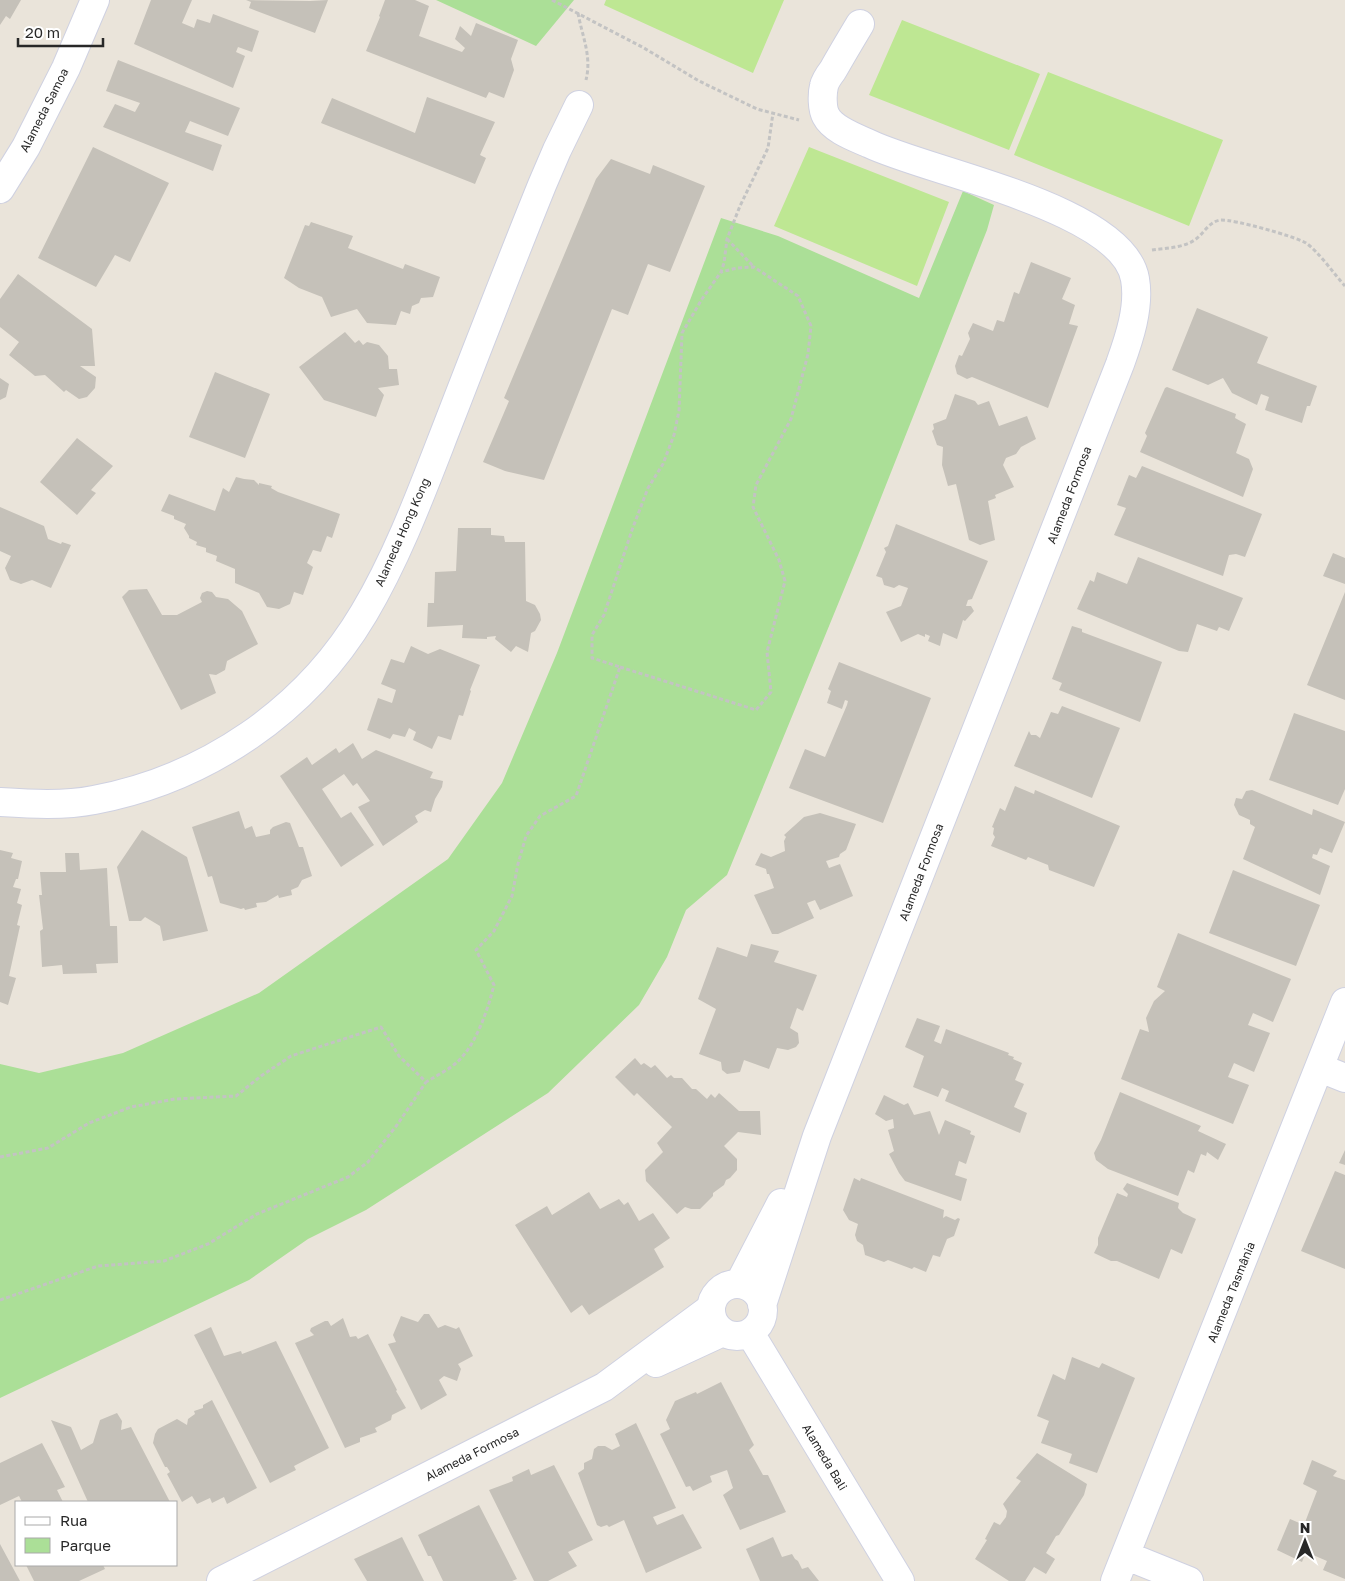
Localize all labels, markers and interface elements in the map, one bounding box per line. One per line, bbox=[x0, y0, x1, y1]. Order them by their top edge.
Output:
scale bar bbox=[18, 15, 102, 47]
text: 20 m bbox=[25, 23, 60, 41]
street label: Alameda Samoa bbox=[16, 66, 72, 154]
street label: Alameda Formosa bbox=[1044, 444, 1094, 546]
street label: Alameda Hong Kong bbox=[371, 475, 433, 589]
street label: Alameda Formosa bbox=[896, 821, 946, 923]
street label: Alameda Tasmânia bbox=[1204, 1239, 1258, 1345]
street label: Alameda Bali bbox=[799, 1421, 851, 1493]
street label: Alameda Formosa bbox=[423, 1424, 521, 1484]
legend bbox=[15, 1501, 178, 1566]
text: Rua bbox=[60, 1511, 87, 1529]
north arrow bbox=[1280, 1516, 1330, 1566]
text: N bbox=[1300, 1519, 1310, 1536]
text: Parque bbox=[60, 1536, 111, 1554]

